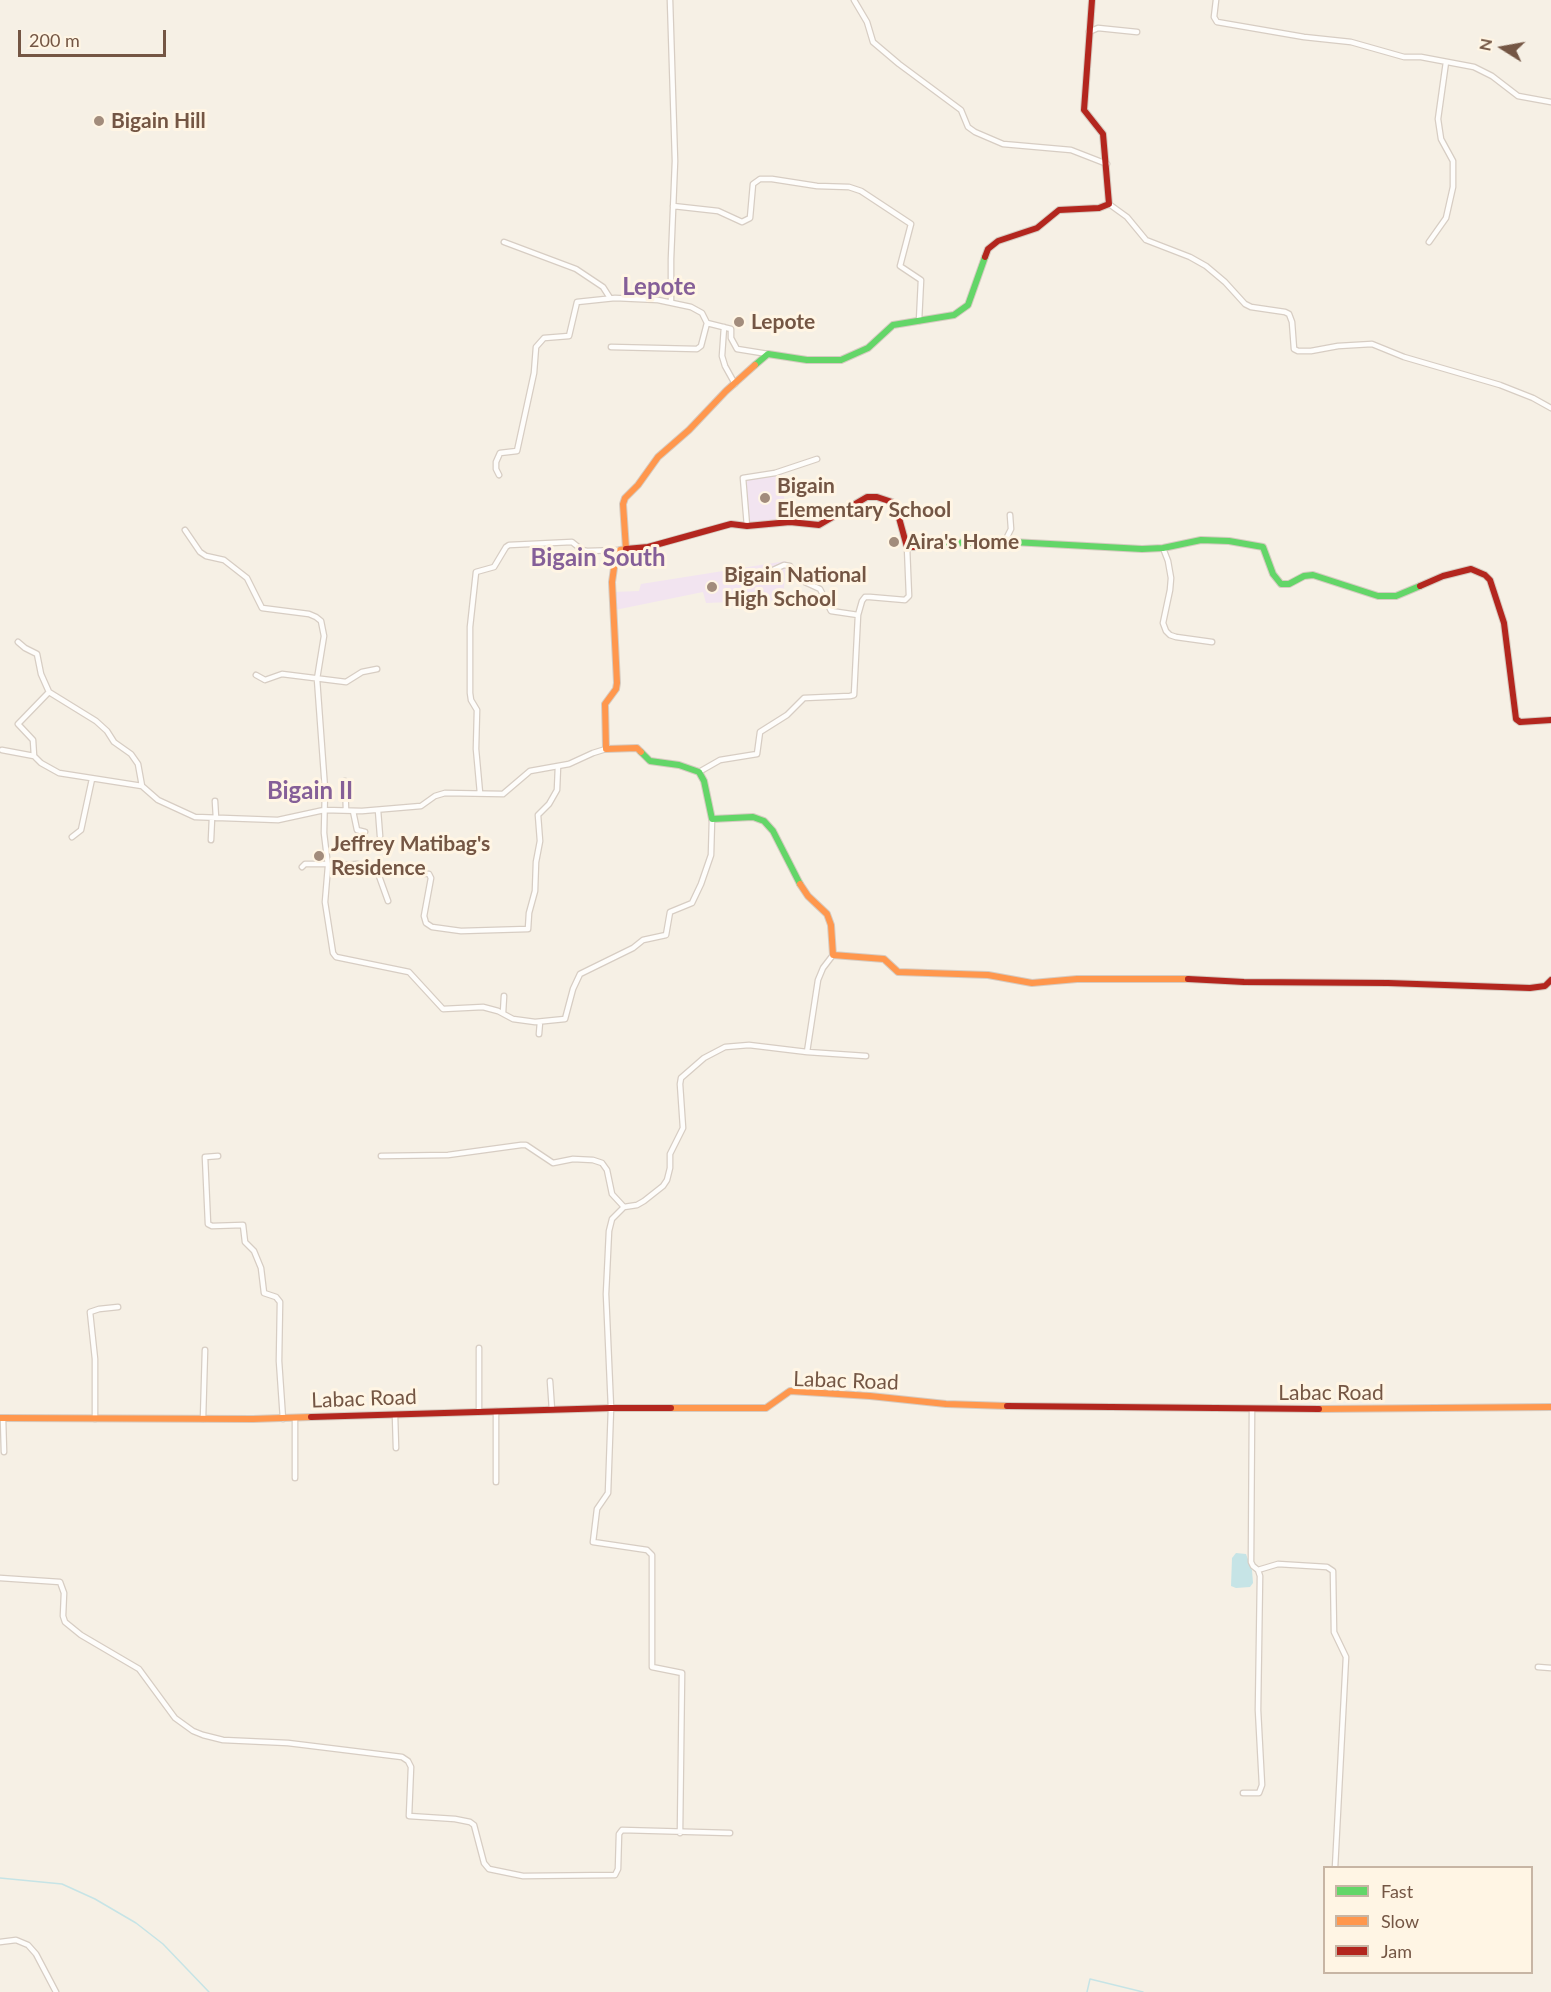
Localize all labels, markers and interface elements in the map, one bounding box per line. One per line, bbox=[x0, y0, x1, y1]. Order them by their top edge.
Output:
scale bar bbox=[21, 18, 170, 56]
north arrow bbox=[1473, 18, 1533, 78]
text: 200 m bbox=[29, 29, 80, 51]
text: N bbox=[1474, 37, 1495, 52]
place label: Bigain Hill bbox=[111, 108, 206, 134]
marker: Bigain Hill bbox=[92, 114, 106, 128]
district label: Lepote bbox=[622, 273, 696, 301]
place label: Lepote bbox=[751, 309, 815, 335]
marker: Lepote bbox=[732, 315, 746, 329]
place label: Bigain Elementary School bbox=[777, 473, 951, 523]
marker: Bigain Elementary School bbox=[758, 491, 772, 505]
place label: Aira's Home bbox=[906, 529, 1019, 555]
marker: Aira's Home bbox=[887, 535, 901, 549]
district label: Bigain South bbox=[531, 544, 665, 572]
place label: Bigain National High School bbox=[724, 562, 867, 612]
marker: Bigain National High School bbox=[705, 580, 719, 594]
district label: Bigain II bbox=[267, 777, 353, 805]
place label: Jeffrey Matibag's Residence bbox=[331, 831, 490, 881]
marker: Jeffrey Matibag's Residence bbox=[312, 849, 326, 863]
street label: Labac Road bbox=[793, 1367, 899, 1395]
street label: Labac Road bbox=[1278, 1380, 1384, 1406]
street label: Labac Road bbox=[311, 1385, 417, 1413]
legend bbox=[1323, 1866, 1533, 1974]
text: Fast bbox=[1381, 1880, 1413, 1902]
text: Slow bbox=[1381, 1910, 1419, 1932]
text: Jam bbox=[1381, 1940, 1412, 1962]

